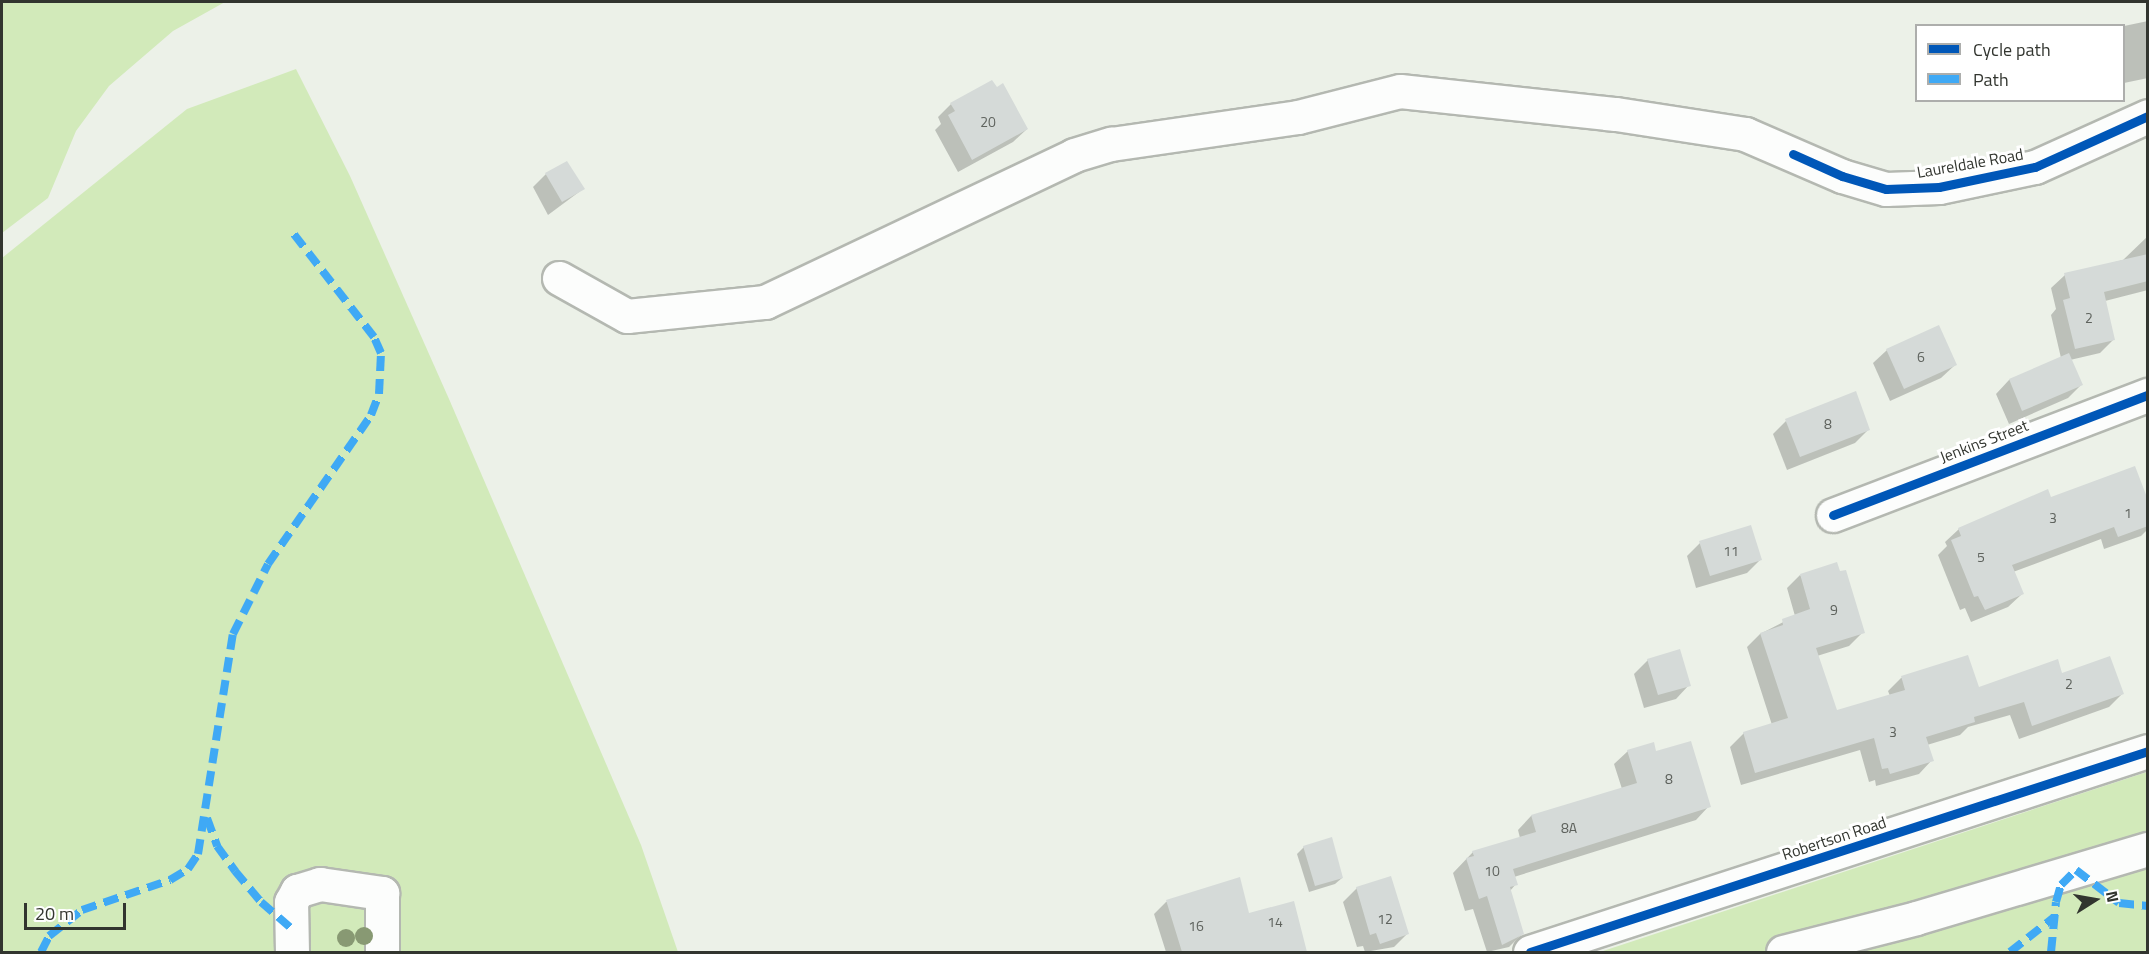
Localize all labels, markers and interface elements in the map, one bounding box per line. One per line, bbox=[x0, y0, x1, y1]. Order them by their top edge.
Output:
legend bbox=[1915, 24, 2125, 102]
text: Cycle path bbox=[1973, 36, 2051, 63]
text: Path bbox=[1973, 66, 2009, 93]
house number: 20 bbox=[980, 114, 996, 130]
street label: Laureldale Road bbox=[1915, 144, 2025, 182]
house number: 2 bbox=[2085, 310, 2093, 326]
house number: 6 bbox=[1917, 349, 1925, 365]
street label: Jenkins Street bbox=[1937, 415, 2031, 467]
house number: 8 bbox=[1824, 416, 1832, 432]
house number: 1 bbox=[2124, 505, 2132, 521]
house number: 3 bbox=[2049, 510, 2057, 526]
house number: 11 bbox=[1723, 543, 1739, 559]
house number: 5 bbox=[1977, 549, 1985, 565]
house number: 9 bbox=[1830, 602, 1838, 618]
house number: 2 bbox=[2065, 676, 2073, 692]
house number: 3 bbox=[1889, 724, 1897, 740]
house number: 8 bbox=[1665, 771, 1673, 787]
street label: Robertson Road bbox=[1779, 812, 1889, 864]
house number: 8A bbox=[1561, 820, 1577, 836]
house number: 10 bbox=[1484, 863, 1500, 879]
north arrow bbox=[2065, 870, 2125, 930]
text: N bbox=[2100, 889, 2126, 904]
scale bar bbox=[27, 891, 129, 929]
text: 20 m bbox=[35, 900, 74, 927]
house number: 12 bbox=[1377, 911, 1393, 927]
house number: 14 bbox=[1267, 914, 1283, 930]
house number: 16 bbox=[1188, 918, 1204, 934]

